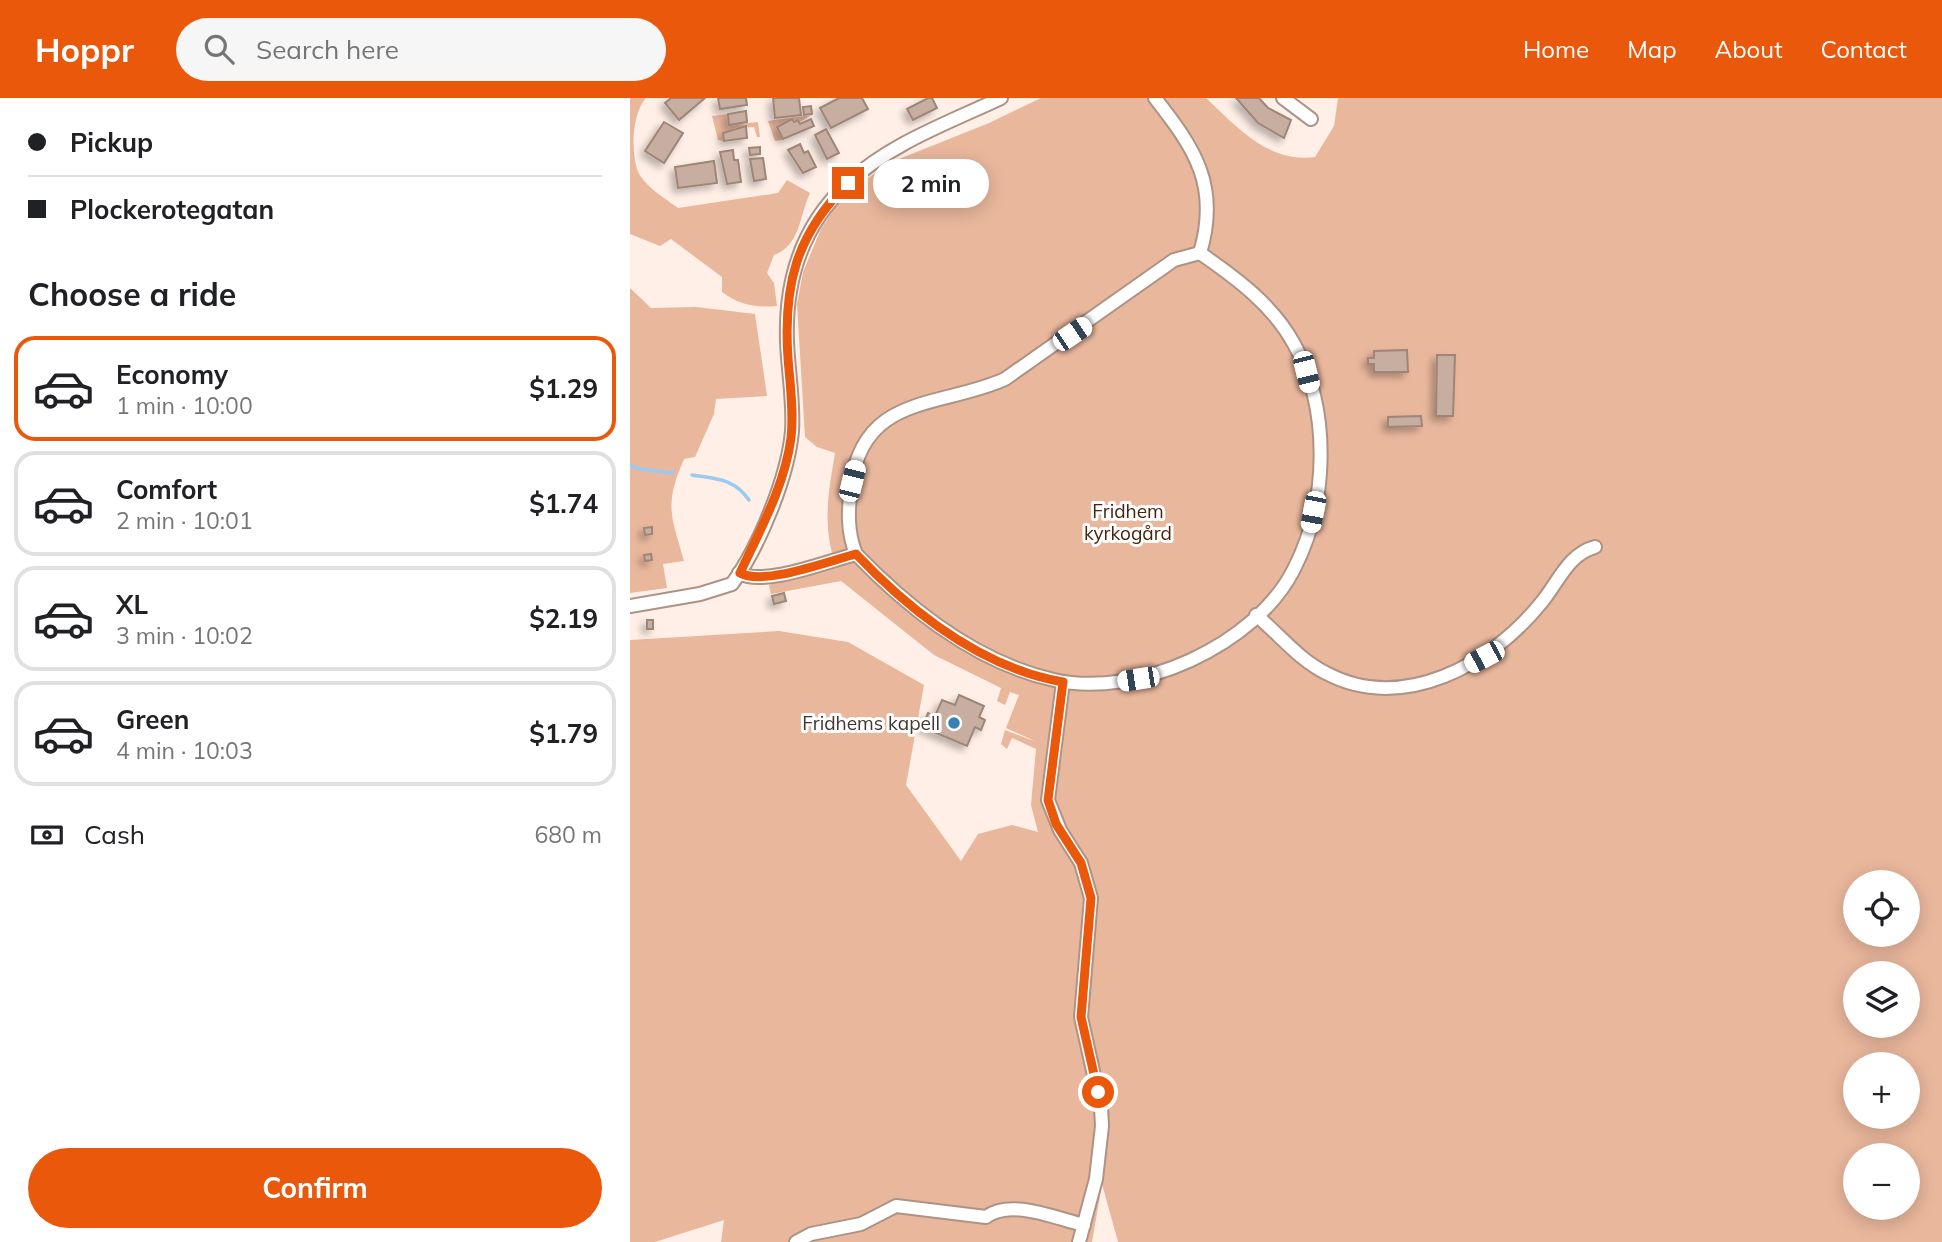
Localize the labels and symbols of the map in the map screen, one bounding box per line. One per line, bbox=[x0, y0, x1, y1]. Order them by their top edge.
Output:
callout: 2 min bbox=[872, 158, 988, 208]
route end bbox=[832, 167, 864, 199]
car bbox=[1049, 314, 1096, 354]
car bbox=[1291, 349, 1322, 395]
car bbox=[837, 458, 868, 504]
car bbox=[1299, 489, 1328, 535]
park label: Fridhem kyrkogård bbox=[1084, 499, 1172, 545]
car bbox=[1461, 638, 1508, 676]
car bbox=[1116, 665, 1161, 693]
place label: Fridhems kapell bbox=[802, 711, 940, 735]
marker: Fridhems kapell bbox=[946, 715, 962, 731]
route start bbox=[1082, 1076, 1114, 1108]

